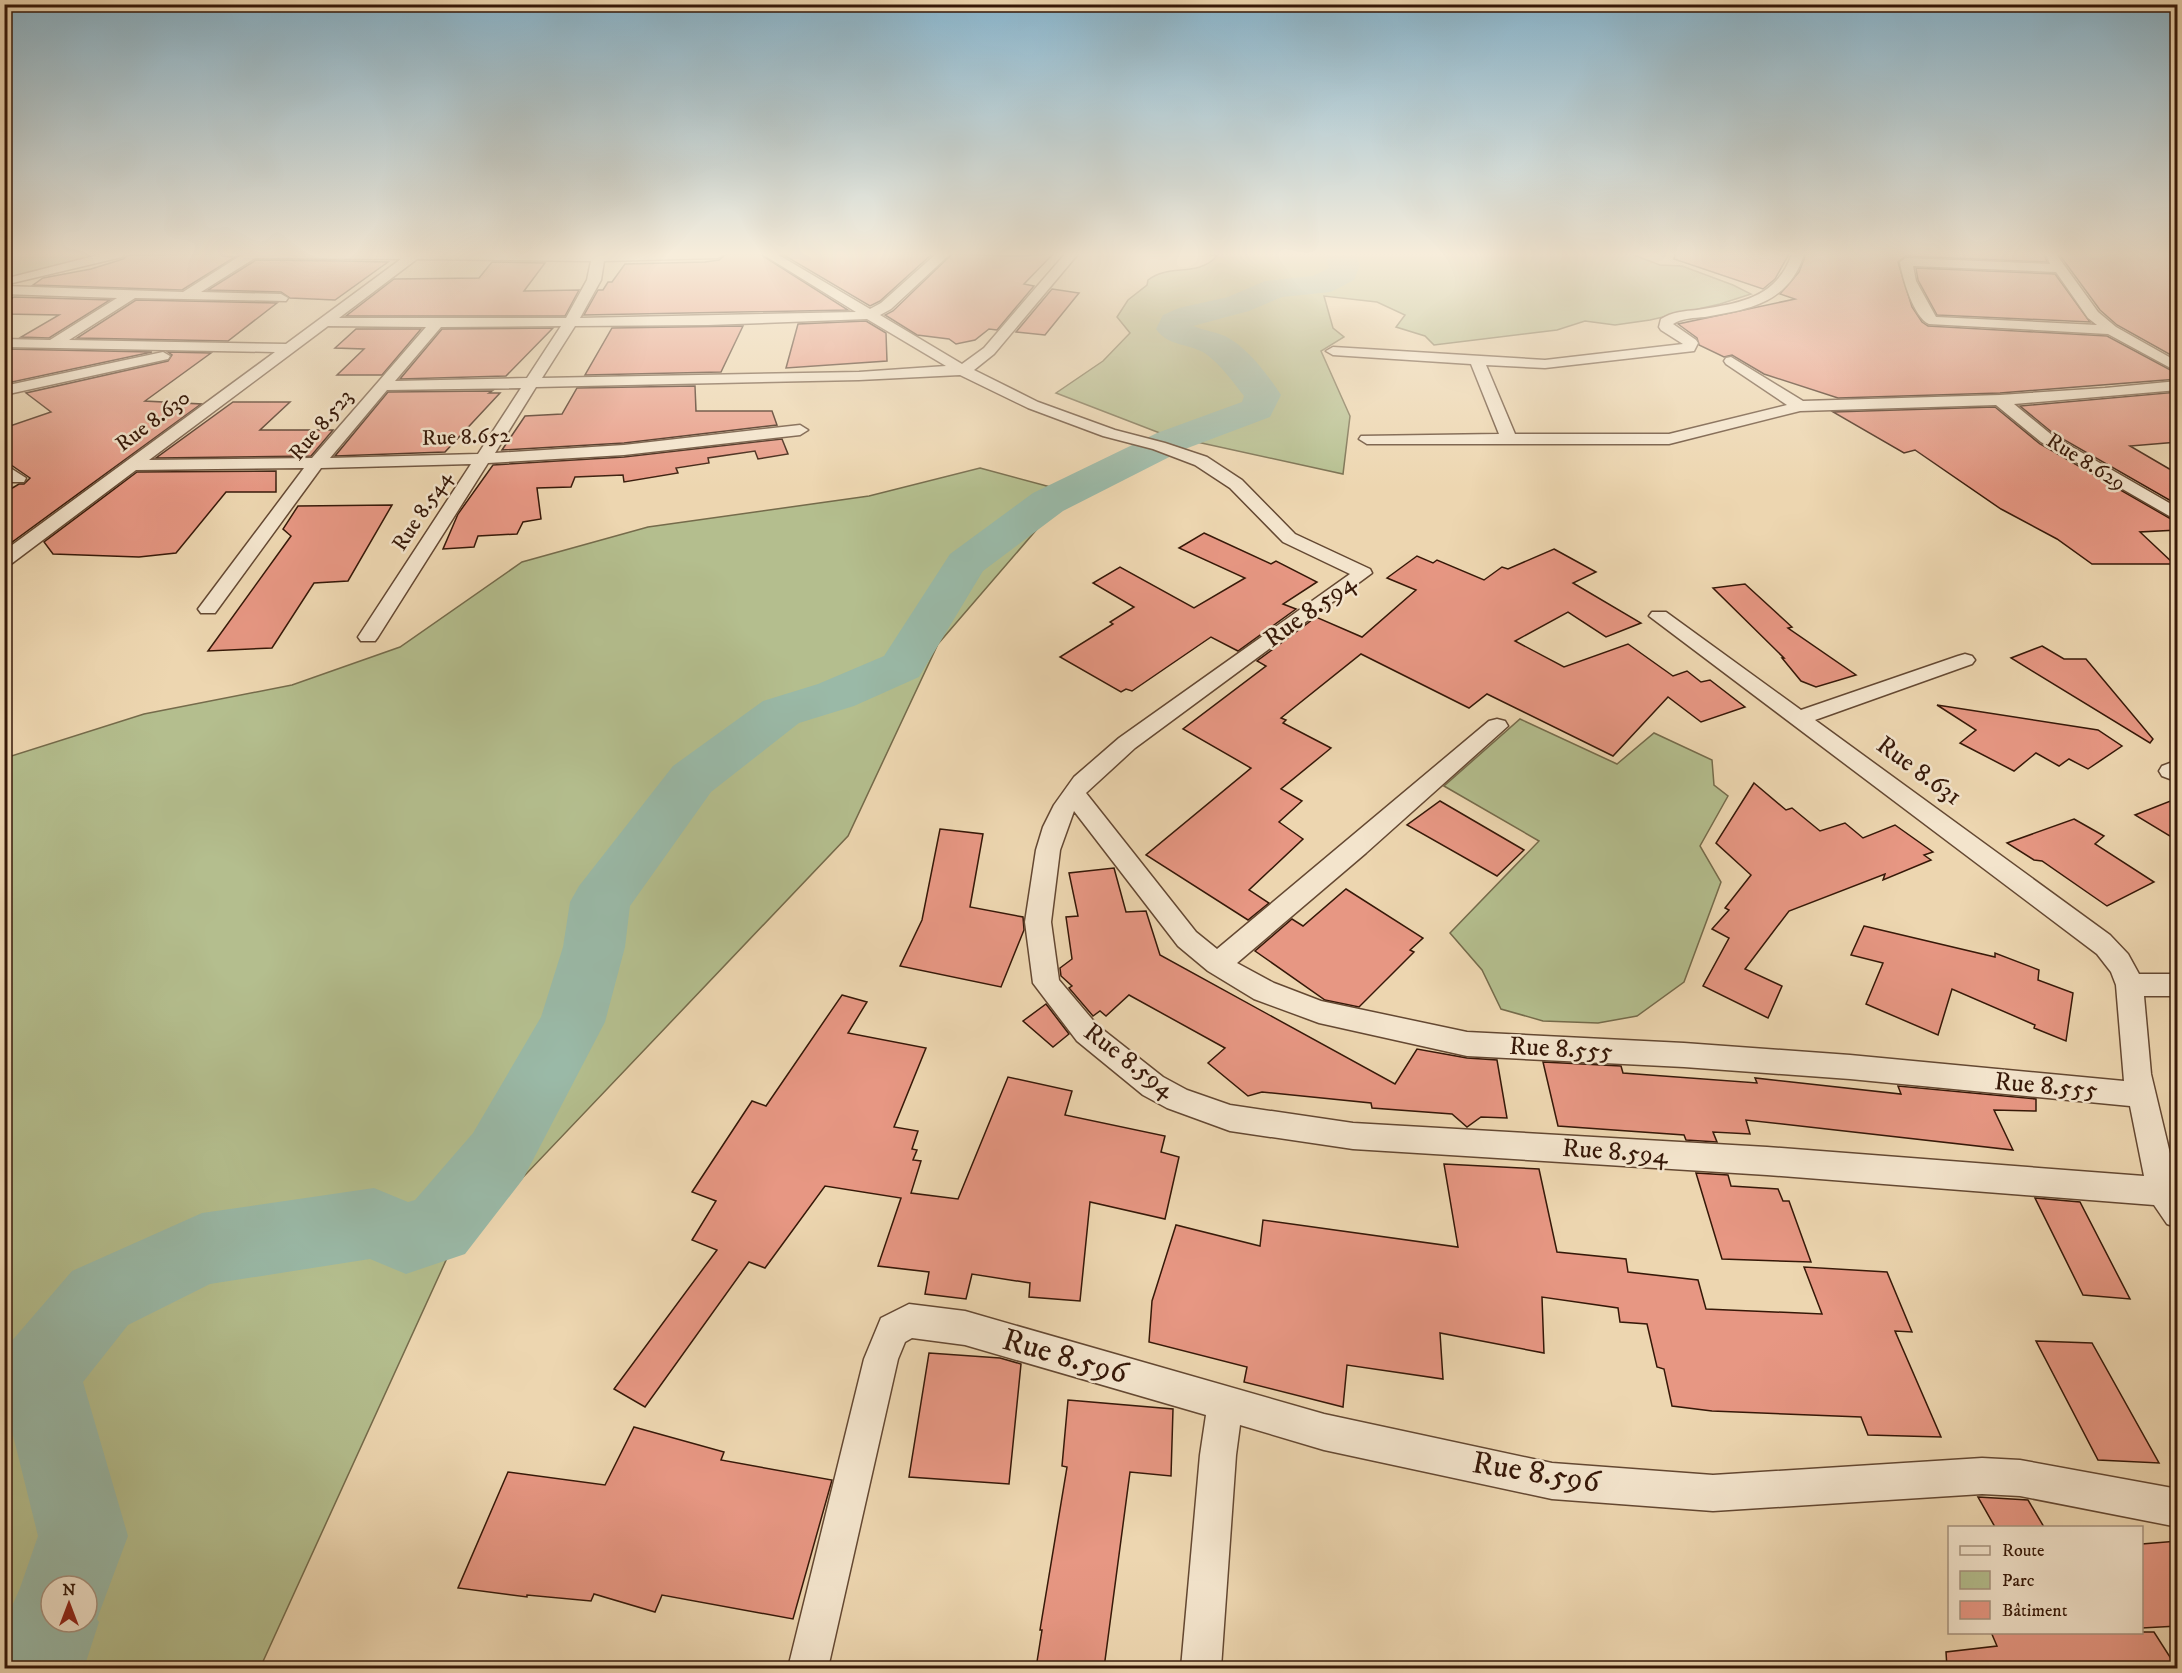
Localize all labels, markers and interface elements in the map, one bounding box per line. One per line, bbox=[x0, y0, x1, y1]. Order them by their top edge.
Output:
street label: Rue 8.630 bbox=[110, 384, 196, 458]
street label: Rue 8.523 bbox=[283, 384, 359, 466]
street label: Rue 8.652 bbox=[421, 422, 511, 452]
street label: Rue 8.629 bbox=[2041, 427, 2131, 497]
street label: Rue 8.544 bbox=[386, 465, 459, 556]
street label: Rue 8.594 bbox=[1257, 566, 1363, 655]
street label: Rue 8.631 bbox=[1870, 729, 1968, 813]
street label: Rue 8.594 bbox=[1077, 1016, 1182, 1107]
street label: Rue 8.555 bbox=[1508, 1030, 1614, 1068]
street label: Rue 8.555 bbox=[1993, 1065, 2099, 1107]
street label: Rue 8.594 bbox=[1561, 1132, 1670, 1172]
street label: Rue 8.596 bbox=[998, 1320, 1134, 1394]
street label: Rue 8.596 bbox=[1469, 1443, 1604, 1503]
legend bbox=[1948, 1526, 2143, 1634]
text: Route bbox=[2002, 1540, 2045, 1562]
text: Parc bbox=[2002, 1570, 2035, 1592]
north arrow bbox=[39, 1574, 99, 1634]
text: N bbox=[62, 1580, 76, 1600]
text: Bâtiment bbox=[2002, 1600, 2068, 1622]

